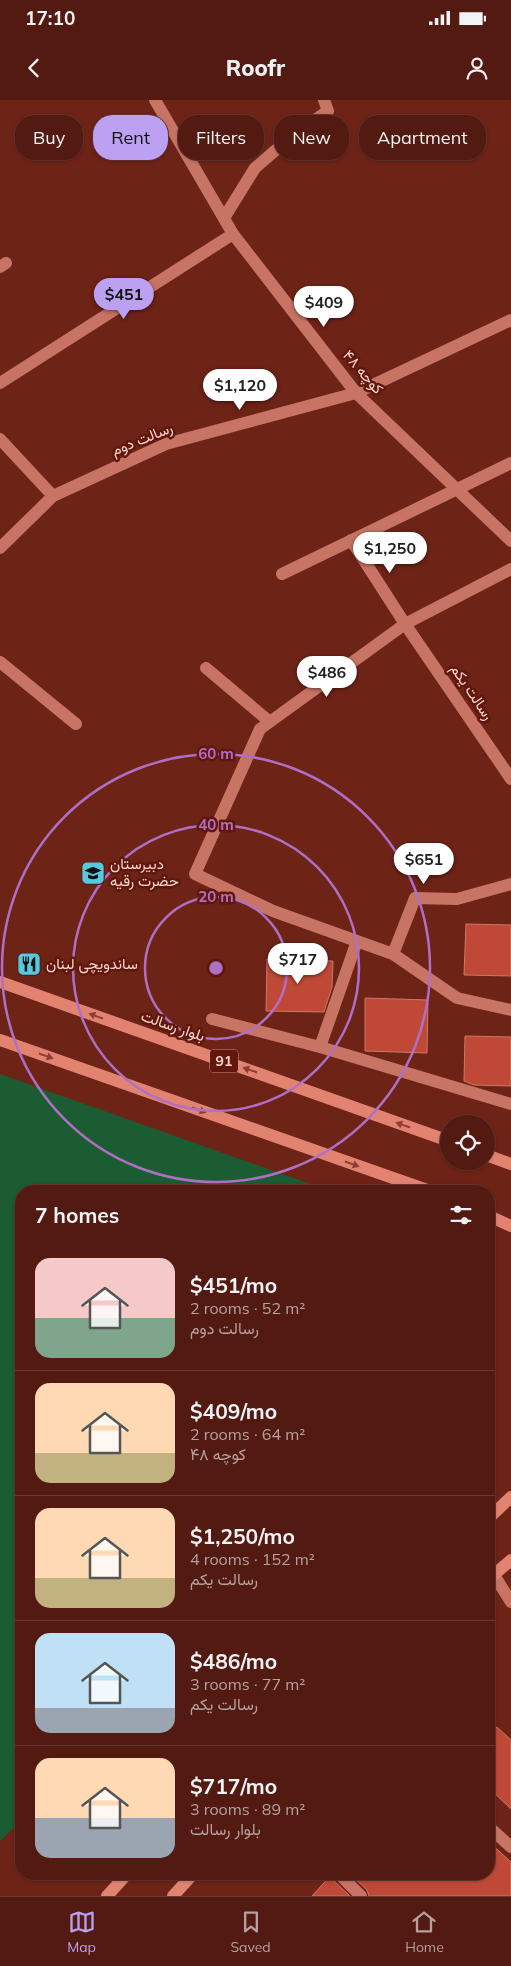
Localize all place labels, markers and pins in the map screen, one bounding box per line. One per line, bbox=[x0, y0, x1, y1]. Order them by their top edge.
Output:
pin: $451 bbox=[94, 278, 154, 320]
pin: $409 bbox=[294, 286, 354, 328]
pin: $1,120 bbox=[199, 368, 281, 411]
pin: $1,250 bbox=[349, 532, 431, 574]
pin: $486 bbox=[297, 656, 357, 698]
pin: $651 bbox=[394, 842, 454, 885]
place label: دبیرستان حضرت رقیه bbox=[110, 854, 179, 890]
school or university icon: دبیرستان حضرت رقیه bbox=[80, 860, 106, 886]
pin: $717 bbox=[268, 942, 328, 985]
restaurant icon: ساندویچی لبنان bbox=[16, 951, 42, 977]
place label: ساندویچی لبنان bbox=[46, 954, 138, 974]
centre of rings bbox=[207, 959, 225, 977]

